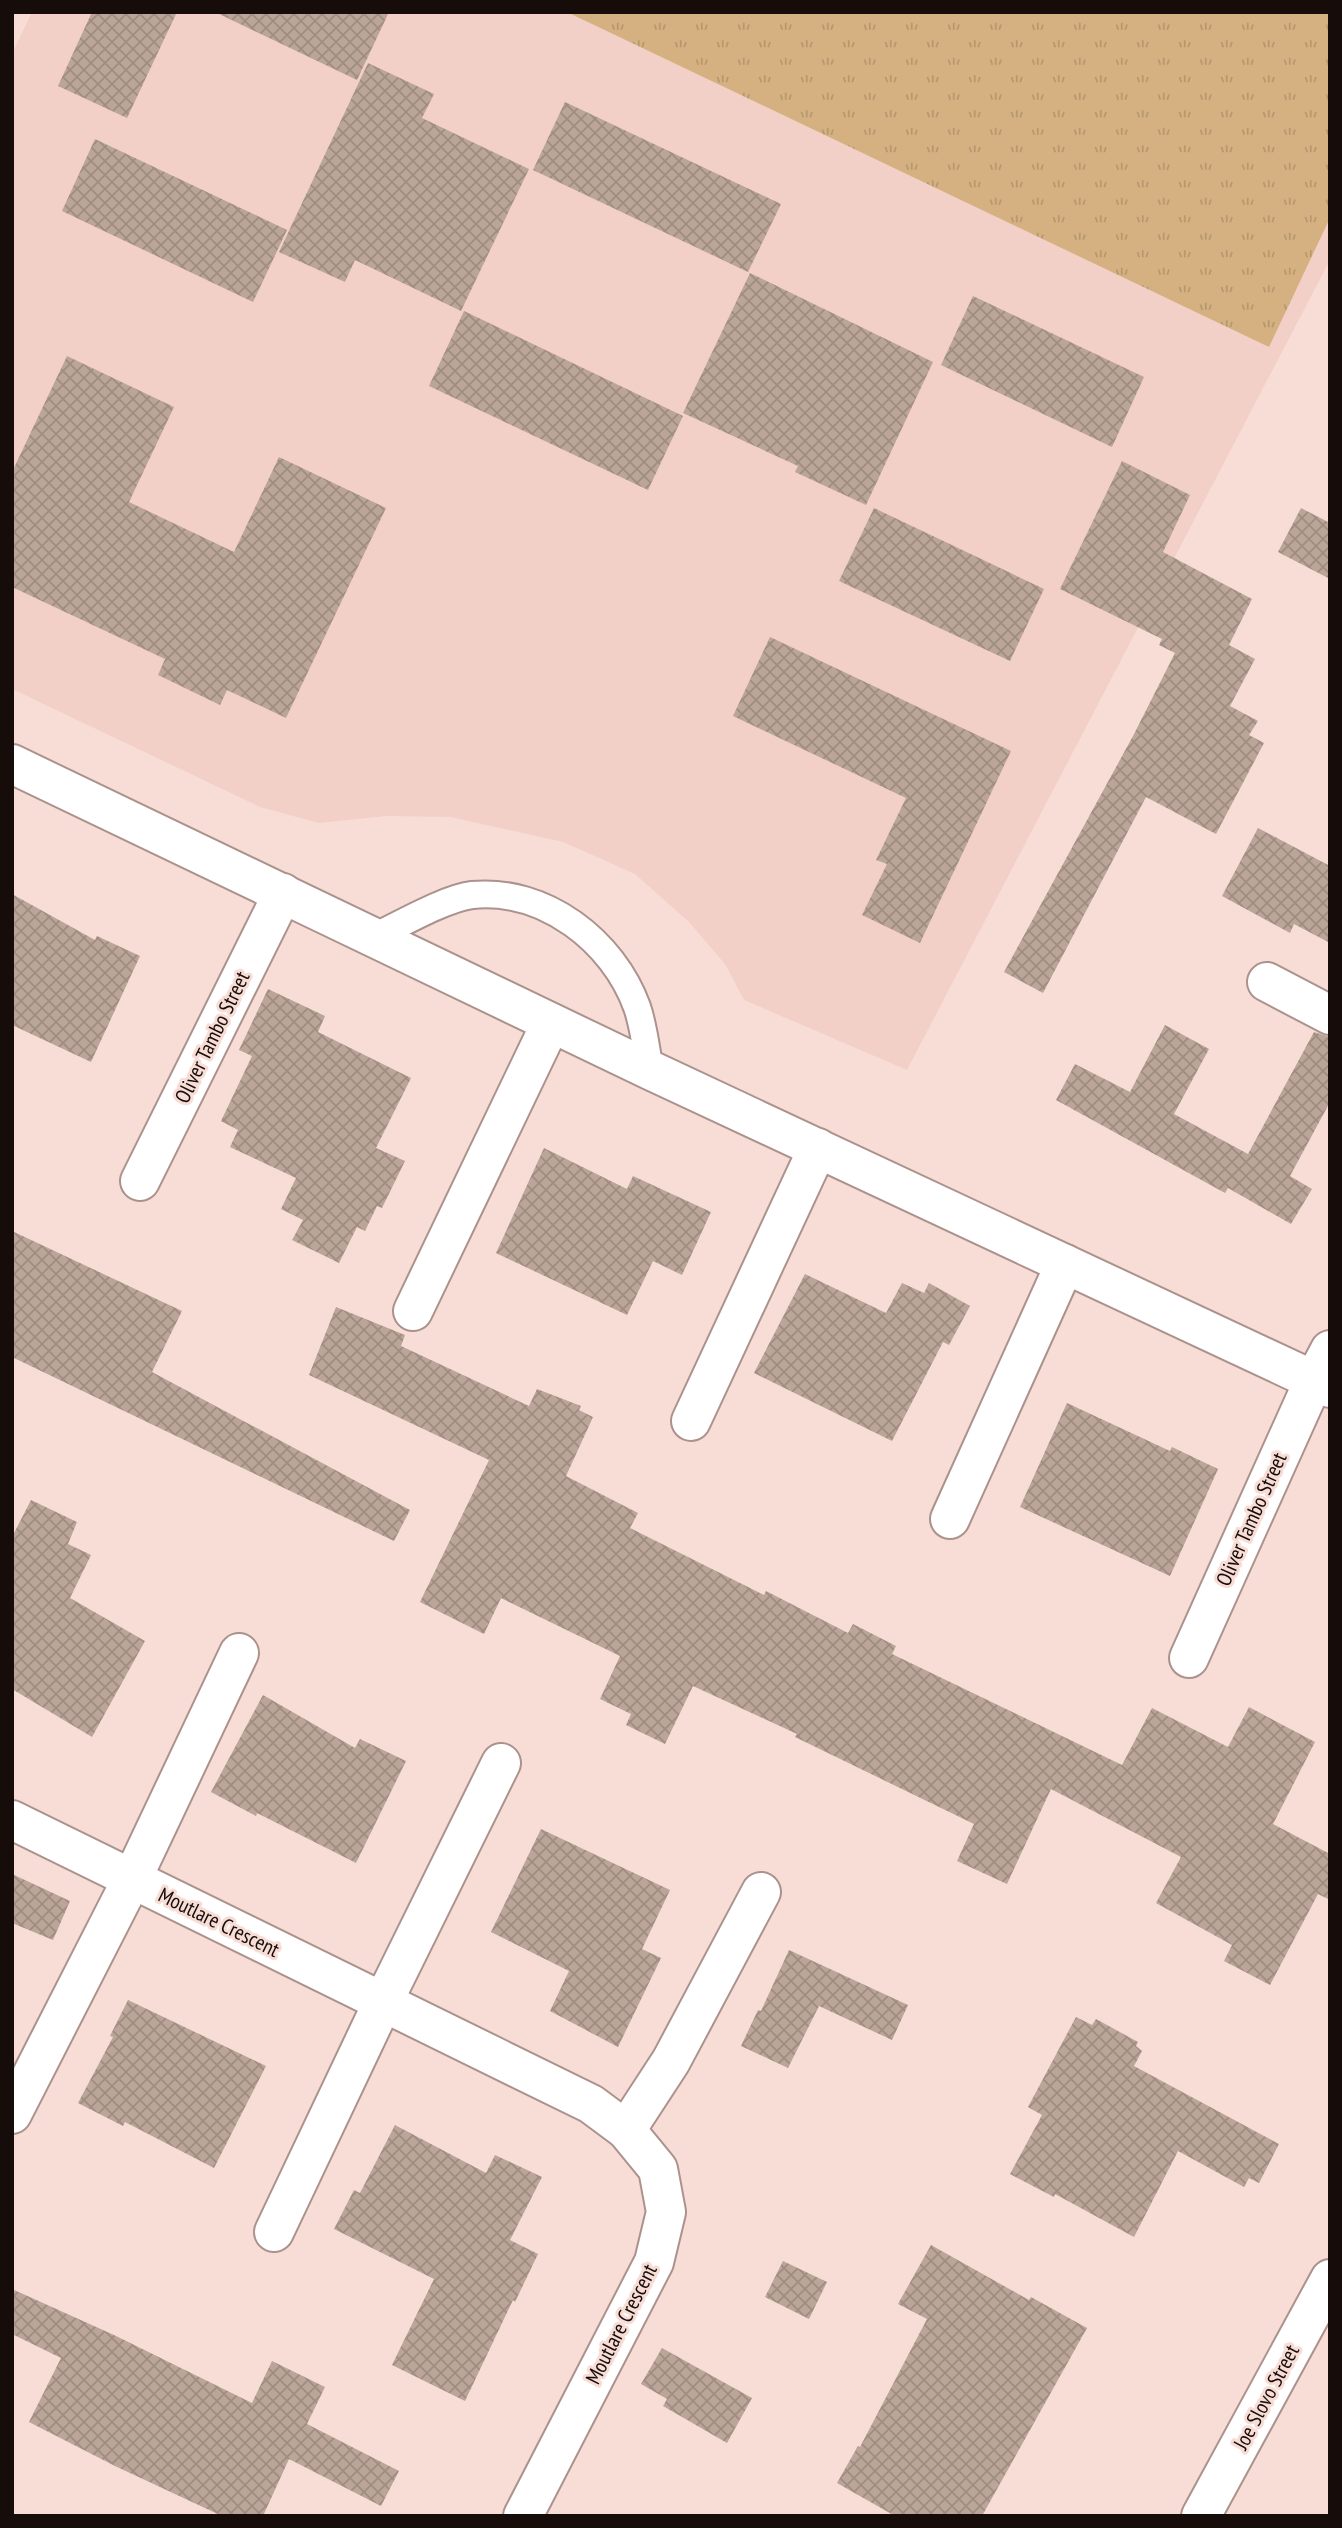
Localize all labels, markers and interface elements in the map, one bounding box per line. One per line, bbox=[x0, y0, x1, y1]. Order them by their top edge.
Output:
street label: Oliver Tambo Street bbox=[168, 967, 256, 1107]
street label: Oliver Tambo Street bbox=[1210, 1448, 1293, 1590]
street label: Moutlare Crescent bbox=[154, 1881, 284, 1963]
street label: Moutlare Crescent bbox=[579, 2259, 663, 2389]
street label: Joe Slovo Street bbox=[1227, 2340, 1305, 2455]

